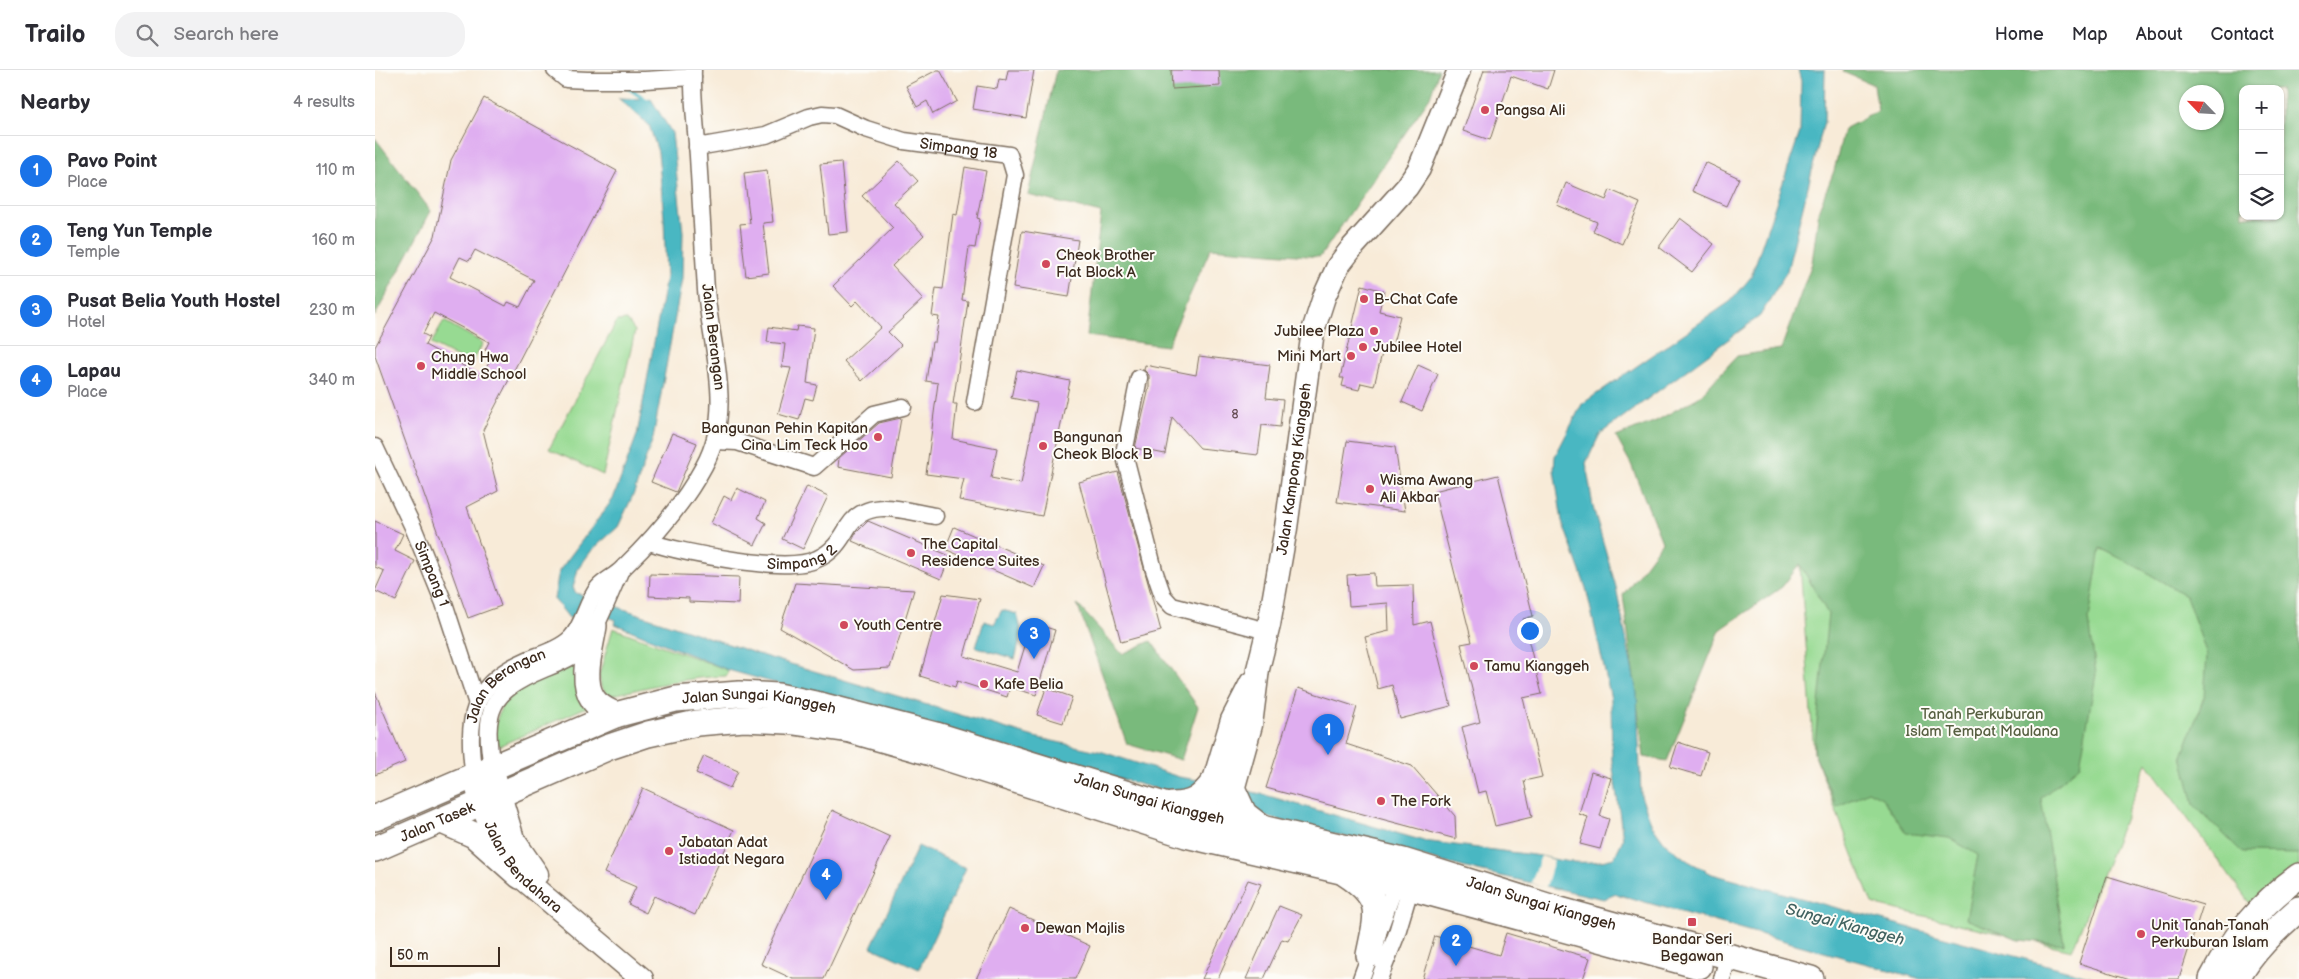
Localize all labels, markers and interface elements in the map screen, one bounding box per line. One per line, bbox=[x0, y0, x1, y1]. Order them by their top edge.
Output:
search box bbox=[115, 12, 465, 57]
text: Trailo bbox=[25, 20, 85, 49]
icon: search bbox=[133, 21, 161, 49]
text: Search here bbox=[173, 23, 279, 46]
text: Home bbox=[1995, 24, 2044, 45]
text: Map bbox=[2072, 24, 2108, 45]
text: About bbox=[2136, 24, 2183, 45]
text: Contact bbox=[2211, 24, 2274, 45]
north arrow bbox=[2179, 85, 2224, 130]
map controls bbox=[2239, 85, 2284, 220]
button: + bbox=[2239, 85, 2284, 130]
text: Nearby bbox=[20, 90, 90, 115]
text: 4 results bbox=[293, 93, 355, 112]
place label: Pangsa Ali bbox=[1495, 101, 1565, 120]
marker: Pangsa Ali bbox=[1479, 104, 1491, 116]
button: − bbox=[2239, 130, 2284, 175]
street label: Simpang 18 bbox=[919, 134, 999, 163]
text: Pavo Point bbox=[67, 150, 157, 173]
text: 1 bbox=[33, 161, 39, 180]
text: 110 m bbox=[316, 161, 355, 180]
text: Place bbox=[67, 173, 108, 192]
button: layers bbox=[2239, 175, 2284, 220]
text: Teng Yun Temple bbox=[67, 220, 212, 243]
text: 2 bbox=[31, 231, 41, 250]
text: 160 m bbox=[312, 231, 355, 250]
text: Temple bbox=[67, 243, 120, 262]
place label: Cheok Brother Flat Block A bbox=[1056, 246, 1155, 282]
marker: Cheok Brother Flat Block A bbox=[1040, 258, 1052, 270]
street label: Jalan Berangan bbox=[697, 283, 729, 391]
text: Pusat Belia Youth Hostel bbox=[67, 290, 280, 313]
place label: B-Chat Cafe bbox=[1374, 290, 1458, 309]
marker: B-Chat Cafe bbox=[1358, 293, 1370, 305]
text: 3 bbox=[31, 301, 41, 320]
text: 230 m bbox=[309, 301, 355, 320]
text: Hotel bbox=[67, 313, 105, 332]
place label: Jubilee Plaza bbox=[1274, 322, 1364, 341]
marker: Jubilee Plaza bbox=[1368, 325, 1380, 337]
place label: Jubilee Hotel bbox=[1373, 338, 1462, 357]
marker: Jubilee Hotel bbox=[1357, 341, 1369, 353]
place label: Mini Mart bbox=[1277, 347, 1341, 366]
place label: Chung Hwa Middle School bbox=[431, 348, 526, 384]
marker: Mini Mart bbox=[1345, 350, 1357, 362]
text: Lapau bbox=[67, 360, 121, 383]
marker: Chung Hwa Middle School bbox=[415, 360, 427, 372]
text: 4 bbox=[31, 371, 41, 390]
text: 340 m bbox=[308, 371, 355, 390]
street label: Jalan Kampong Kianggeh bbox=[1272, 382, 1315, 557]
text: Place bbox=[67, 383, 108, 402]
house number: 8 bbox=[1232, 407, 1239, 422]
place label: Bangunan Pehin Kapitan Cina Lim Teck Hoo bbox=[701, 419, 868, 455]
place label: Bangunan Cheok Block B bbox=[1053, 428, 1152, 464]
marker: Bangunan Pehin Kapitan Cina Lim Teck Hoo bbox=[872, 431, 884, 443]
marker: Bangunan Cheok Block B bbox=[1037, 440, 1049, 452]
place label: Wisma Awang Ali Akbar bbox=[1380, 471, 1473, 507]
marker: Wisma Awang Ali Akbar bbox=[1364, 483, 1376, 495]
place label: The Capital Residence Suites bbox=[921, 535, 1040, 571]
street label: Simpang 1 bbox=[410, 538, 454, 609]
street label: Simpang 2 bbox=[767, 540, 841, 574]
marker: The Capital Residence Suites bbox=[905, 547, 917, 559]
place label: Youth Centre bbox=[853, 616, 942, 635]
pin: 3 bbox=[1018, 618, 1050, 659]
your location bbox=[1517, 618, 1543, 644]
marker: Youth Centre bbox=[838, 619, 850, 631]
street label: Jalan Berangan bbox=[463, 644, 548, 724]
place label: Tamu Kianggeh bbox=[1484, 657, 1589, 676]
marker: Tamu Kianggeh bbox=[1468, 660, 1480, 672]
place label: Kafe Belia bbox=[994, 675, 1064, 694]
marker: Kafe Belia bbox=[978, 678, 990, 690]
street label: Jalan Sungai Kianggeh bbox=[681, 685, 838, 718]
park label: Tanah Perkuburan Islam Tempat Maulana bbox=[1906, 705, 2058, 741]
pin: 1 bbox=[1312, 714, 1344, 755]
street label: Jalan Sungai Kianggeh bbox=[1072, 769, 1226, 829]
place label: The Fork bbox=[1391, 792, 1451, 811]
marker: The Fork bbox=[1375, 795, 1387, 807]
street label: Jalan Tasek bbox=[397, 797, 478, 846]
street label: Jalan Bendahara bbox=[480, 818, 566, 917]
place label: Jabatan Adat Istiadat Negara bbox=[679, 833, 784, 869]
marker: Jabatan Adat Istiadat Negara bbox=[663, 845, 675, 857]
pin: 4 bbox=[810, 859, 842, 900]
street label: Jalan Sungai Kianggeh bbox=[1464, 872, 1618, 935]
water label: Sungai Kianggeh bbox=[1784, 900, 1907, 950]
marker: Bandar Seri Begawan bbox=[1686, 916, 1698, 928]
place label: Unit Tanah-Tanah Perkuburan Islam bbox=[2151, 916, 2269, 952]
place label: Dewan Majlis bbox=[1035, 919, 1125, 938]
marker: Dewan Majlis bbox=[1019, 922, 1031, 934]
pin: 2 bbox=[1440, 925, 1472, 966]
marker: Unit Tanah-Tanah Perkuburan Islam bbox=[2135, 928, 2147, 940]
place label: Bandar Seri Begawan bbox=[1652, 930, 1732, 966]
scale bar bbox=[390, 944, 500, 967]
text: 50 m bbox=[397, 947, 429, 964]

